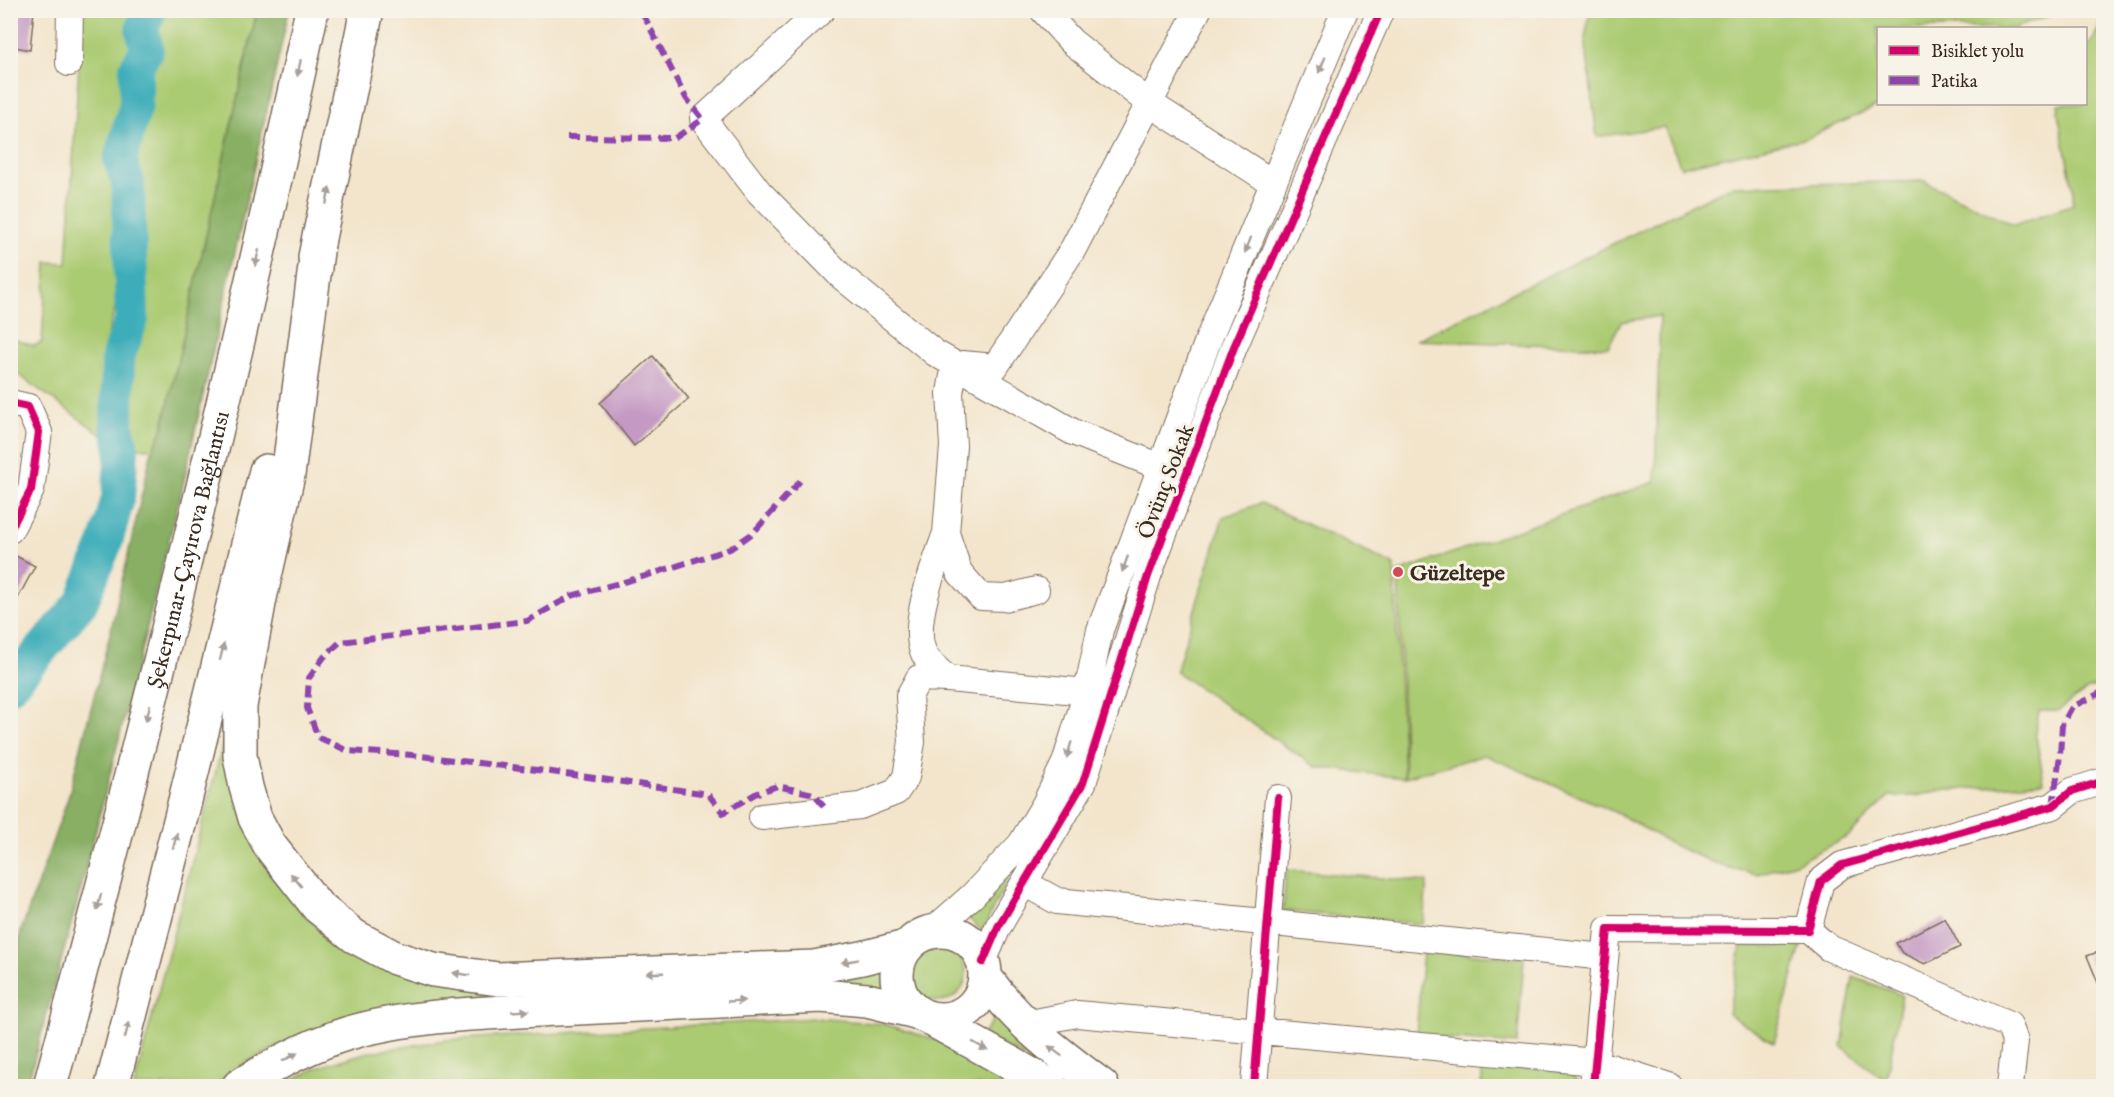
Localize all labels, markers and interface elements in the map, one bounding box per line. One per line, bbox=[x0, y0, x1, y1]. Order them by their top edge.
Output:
legend bbox=[1877, 27, 2087, 105]
text: Bisiklet yolu bbox=[1931, 41, 2024, 64]
one-way arrow bbox=[1317, 56, 1327, 74]
one-way arrow bbox=[294, 58, 304, 77]
text: Patika bbox=[1931, 71, 1978, 94]
one-way arrow bbox=[324, 186, 333, 205]
one-way arrow bbox=[1243, 236, 1253, 254]
one-way arrow bbox=[252, 249, 262, 267]
street label: Şekerpınar-Çayırova Bağlantısı bbox=[142, 408, 237, 691]
street label: Övünç Sokak bbox=[1132, 420, 1202, 543]
one-way arrow bbox=[1120, 555, 1129, 573]
place label: Güzeltepe bbox=[1410, 560, 1505, 588]
marker: Güzeltepe bbox=[1391, 565, 1405, 579]
one-way arrow bbox=[217, 643, 227, 661]
one-way arrow bbox=[143, 704, 153, 722]
one-way arrow bbox=[1064, 741, 1073, 759]
one-way arrow bbox=[171, 832, 180, 850]
one-way arrow bbox=[290, 873, 303, 888]
one-way arrow bbox=[93, 893, 103, 911]
one-way arrow bbox=[840, 956, 859, 965]
one-way arrow bbox=[451, 969, 470, 978]
one-way arrow bbox=[646, 969, 665, 978]
one-way arrow bbox=[726, 996, 745, 1005]
one-way arrow bbox=[511, 1007, 530, 1016]
one-way arrow bbox=[122, 1021, 132, 1039]
one-way arrow bbox=[972, 1041, 989, 1051]
one-way arrow bbox=[1047, 1045, 1063, 1057]
one-way arrow bbox=[281, 1052, 298, 1062]

